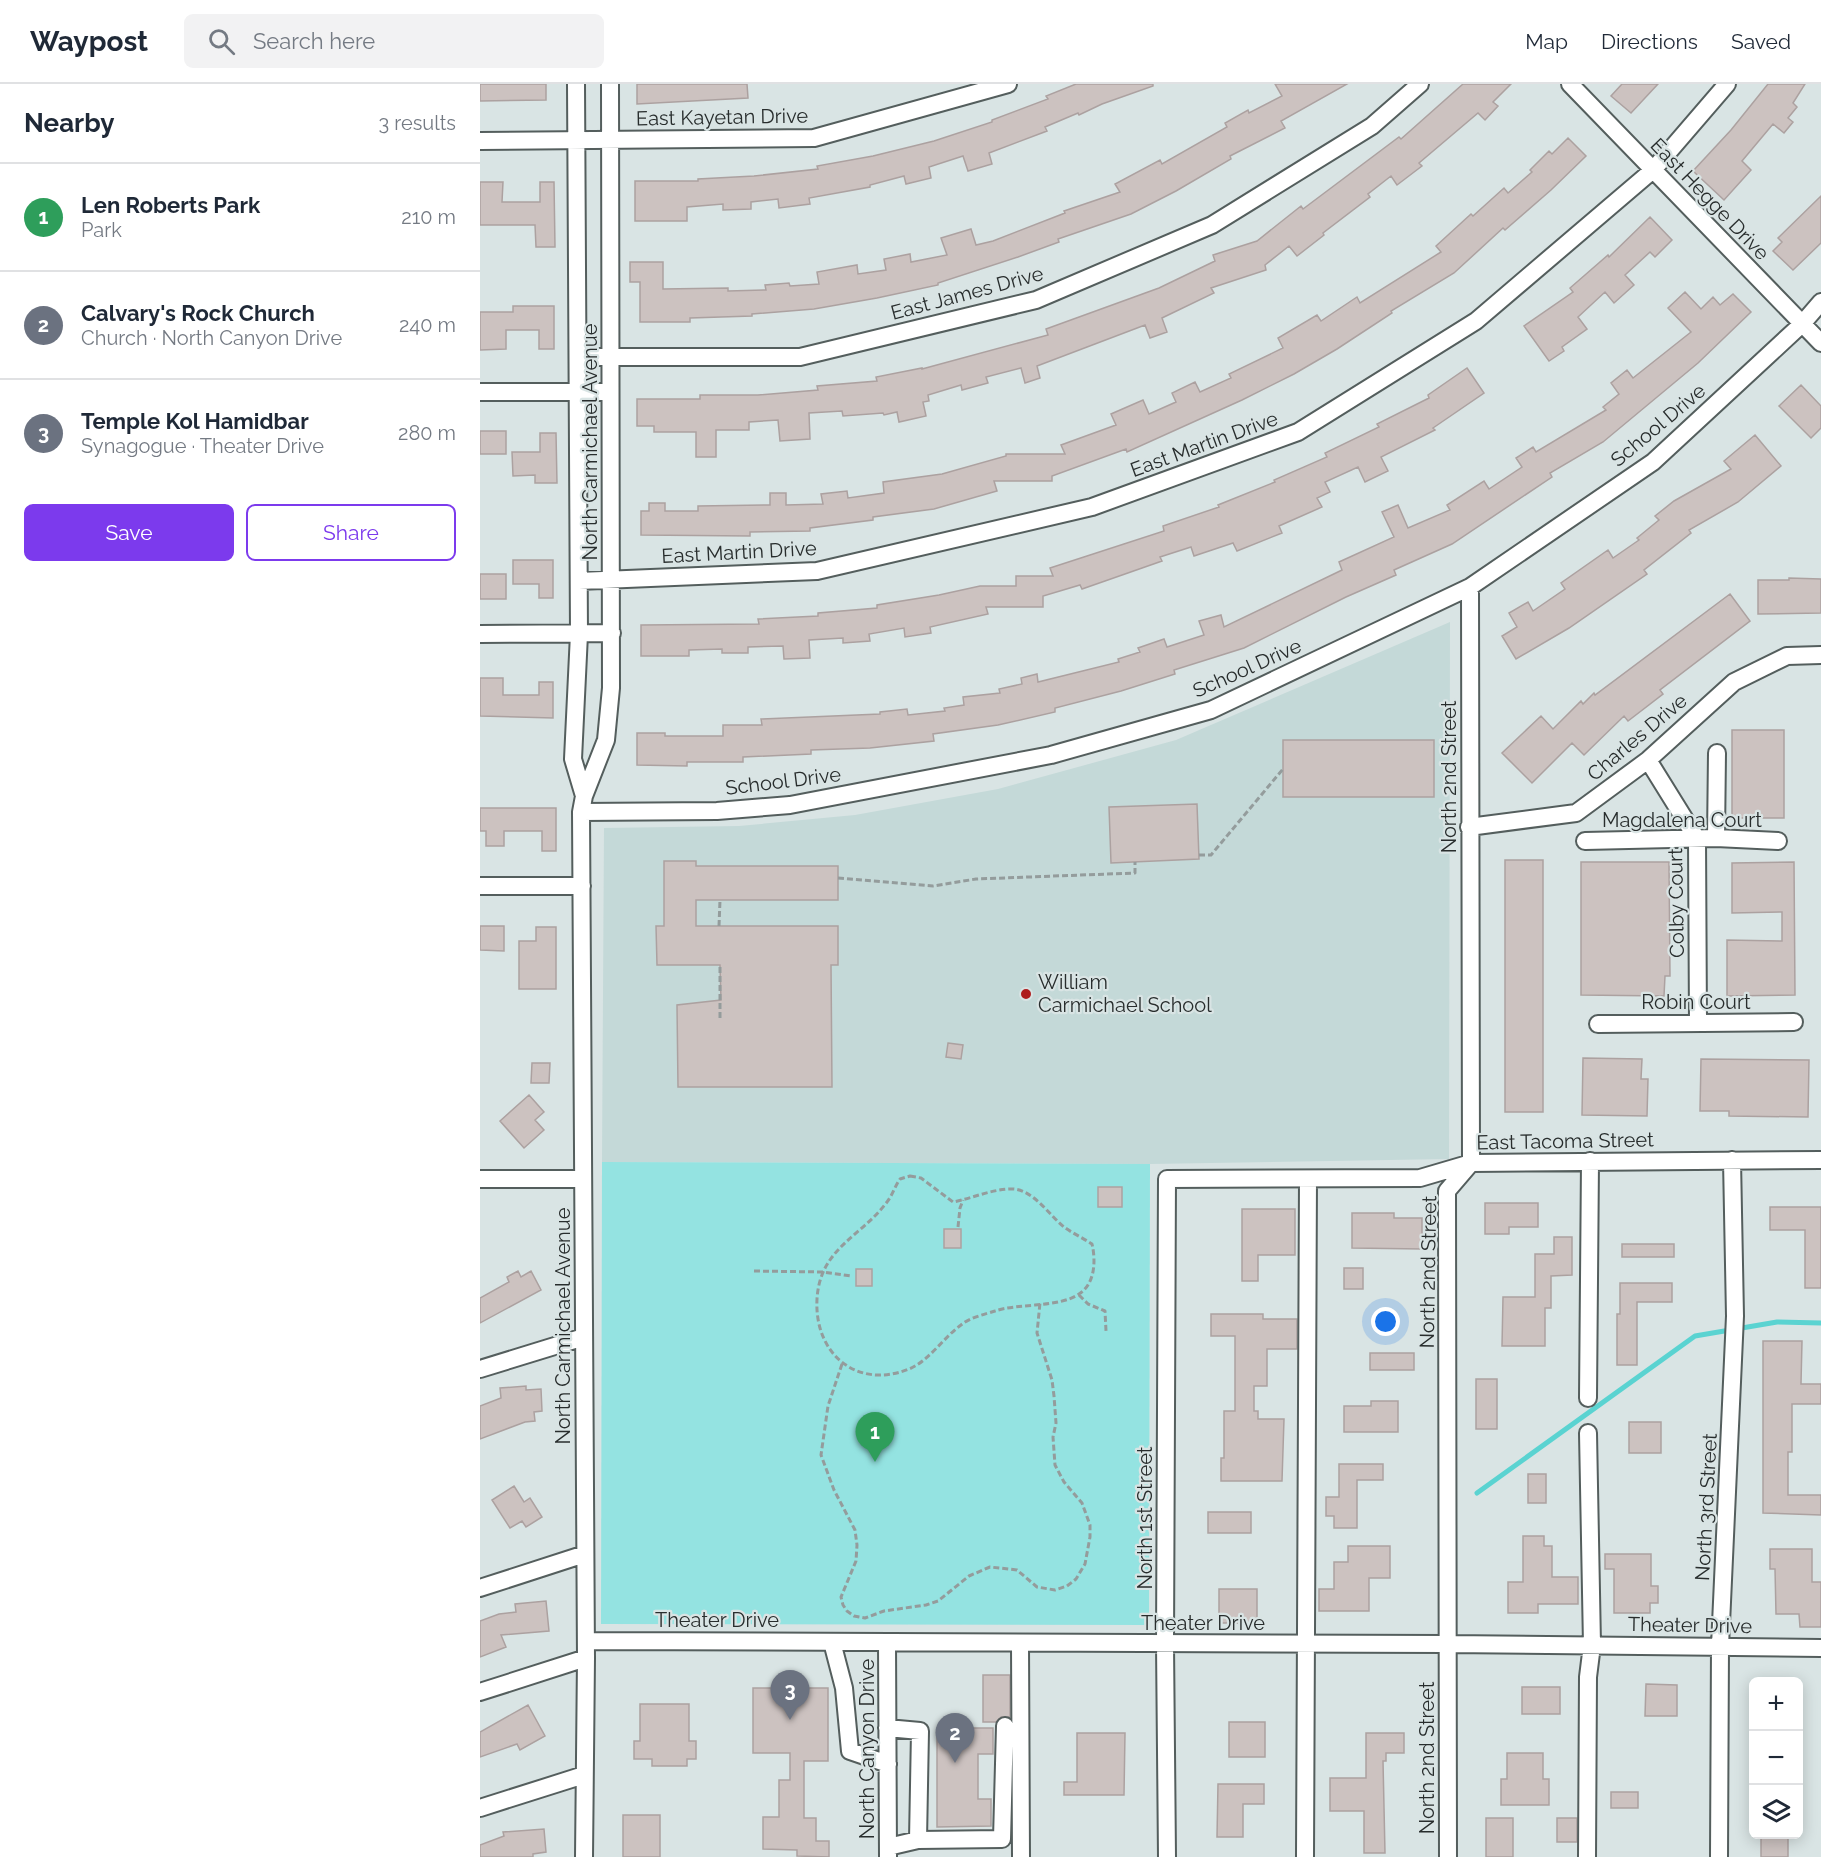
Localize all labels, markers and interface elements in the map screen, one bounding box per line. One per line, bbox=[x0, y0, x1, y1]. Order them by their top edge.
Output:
search box bbox=[184, 14, 604, 68]
text: Waypost bbox=[30, 25, 148, 58]
icon: search bbox=[205, 25, 238, 58]
text: Search here bbox=[253, 28, 375, 54]
text: Map bbox=[1525, 29, 1568, 54]
text: Directions bbox=[1601, 29, 1698, 54]
text: Saved bbox=[1731, 29, 1791, 54]
street label: East Kayetan Drive bbox=[636, 103, 809, 131]
text: Nearby bbox=[24, 108, 114, 138]
text: 3 results bbox=[378, 111, 456, 135]
street label: East Hegge Drive bbox=[1646, 133, 1774, 265]
text: Len Roberts Park bbox=[81, 192, 260, 218]
text: 1 bbox=[39, 205, 48, 229]
text: 210 m bbox=[401, 205, 456, 229]
text: Park bbox=[81, 218, 122, 242]
street label: East James Drive bbox=[888, 261, 1046, 325]
text: Calvary's Rock Church bbox=[81, 300, 315, 326]
text: 2 bbox=[38, 313, 49, 337]
text: 240 m bbox=[399, 313, 456, 337]
street label: North Carmichael Avenue bbox=[578, 323, 602, 560]
text: Church · North Canyon Drive bbox=[81, 326, 342, 350]
street label: School Drive bbox=[1606, 378, 1710, 472]
street label: East Martin Drive bbox=[1127, 406, 1281, 482]
text: Temple Kol Hamidbar bbox=[81, 408, 309, 434]
text: 3 bbox=[38, 421, 49, 445]
text: 280 m bbox=[398, 421, 456, 445]
text: Synagogue · Theater Drive bbox=[81, 434, 324, 458]
button: Save bbox=[24, 504, 234, 561]
button: Share bbox=[246, 504, 456, 561]
street label: East Martin Drive bbox=[661, 536, 817, 568]
street label: School Drive bbox=[1189, 633, 1305, 703]
street label: Charles Drive bbox=[1582, 688, 1692, 786]
street label: North 2nd Street bbox=[1437, 700, 1461, 853]
street label: School Drive bbox=[724, 762, 842, 800]
street label: Magdalena Court bbox=[1602, 808, 1762, 832]
street label: Colby Court bbox=[1663, 848, 1689, 958]
place label: William Carmichael School bbox=[1038, 970, 1212, 1017]
marker: William Carmichael School bbox=[1019, 987, 1033, 1001]
street label: Robin Court bbox=[1641, 990, 1751, 1014]
street label: East Tacoma Street bbox=[1476, 1127, 1654, 1155]
street label: North 2nd Street bbox=[1415, 1195, 1441, 1349]
street label: North Carmichael Avenue bbox=[551, 1207, 575, 1444]
your location bbox=[1371, 1307, 1400, 1336]
pin: 1 bbox=[856, 1412, 894, 1462]
street label: North 3rd Street bbox=[1690, 1432, 1722, 1582]
street label: North 1st Street bbox=[1133, 1446, 1157, 1590]
street label: Theater Drive bbox=[655, 1608, 779, 1632]
street label: Theater Drive bbox=[1141, 1611, 1265, 1635]
street label: Theater Drive bbox=[1628, 1612, 1752, 1638]
street label: North Canyon Drive bbox=[855, 1658, 879, 1839]
pin: 3 bbox=[770, 1670, 810, 1720]
map controls bbox=[1749, 1677, 1803, 1839]
button: + bbox=[1749, 1677, 1803, 1731]
street label: North 2nd Street bbox=[1415, 1681, 1439, 1834]
pin: 2 bbox=[936, 1714, 974, 1763]
button: − bbox=[1749, 1731, 1803, 1785]
button: layers bbox=[1749, 1785, 1803, 1839]

